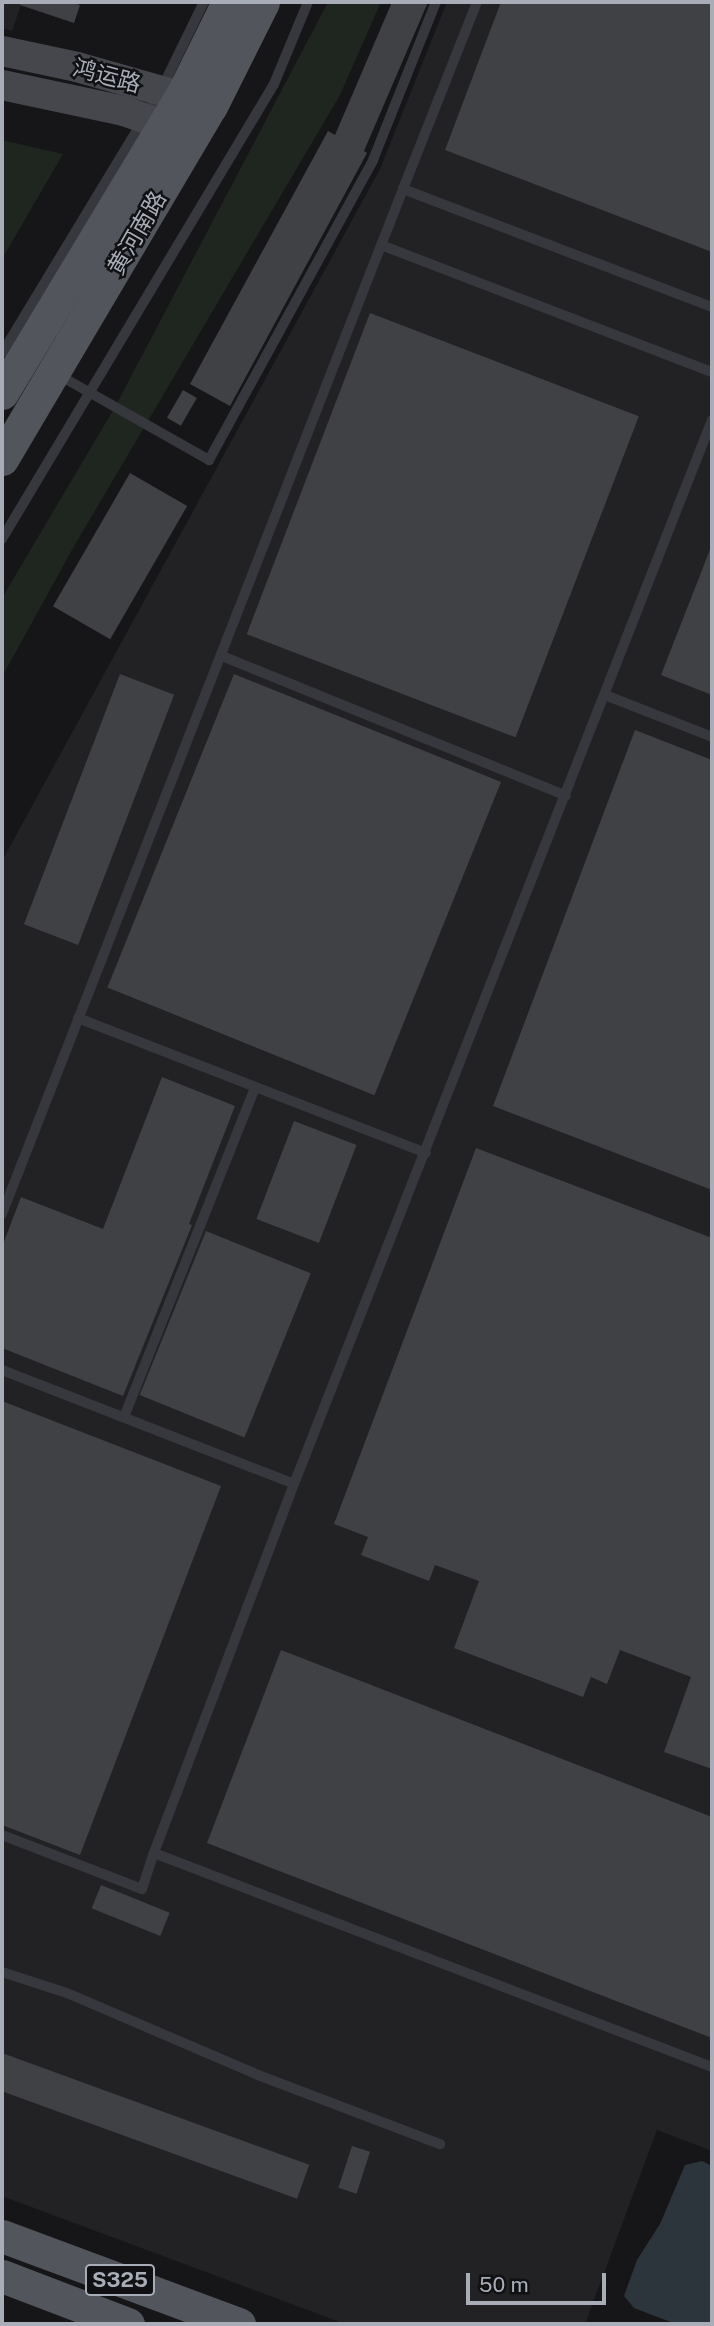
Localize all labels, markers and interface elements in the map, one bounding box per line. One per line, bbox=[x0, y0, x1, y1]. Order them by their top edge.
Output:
street label: 鸿运路 bbox=[70, 54, 144, 98]
street label: 黄河南路 bbox=[102, 186, 172, 280]
scale bar bbox=[469, 2260, 609, 2304]
road number: S325 bbox=[83, 2262, 157, 2298]
text: 50 m bbox=[479, 2272, 529, 2297]

